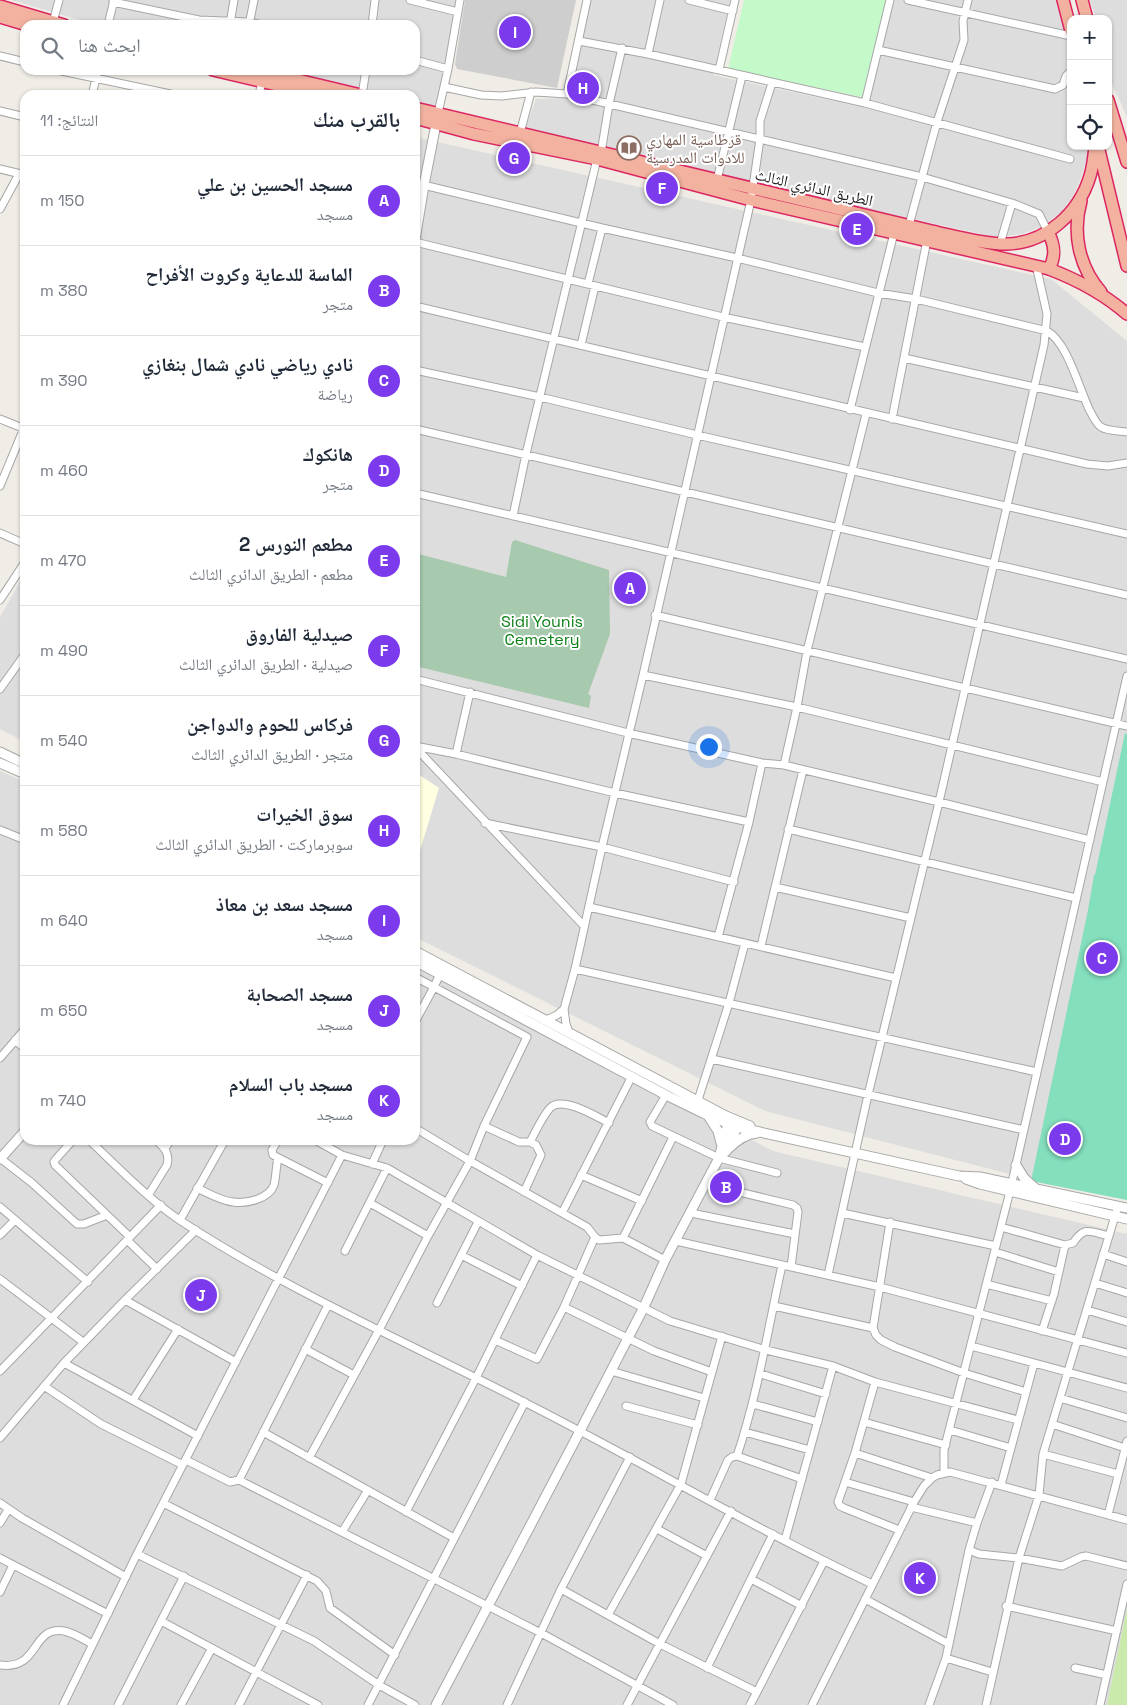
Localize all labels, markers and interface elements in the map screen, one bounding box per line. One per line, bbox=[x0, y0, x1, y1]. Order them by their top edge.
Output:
pin: I bbox=[499, 13, 531, 51]
map controls bbox=[1067, 15, 1112, 150]
button: + bbox=[1067, 15, 1112, 60]
search box bbox=[20, 20, 420, 75]
text: ابحث هنا bbox=[78, 33, 141, 58]
icon: search bbox=[38, 34, 66, 62]
button: − bbox=[1067, 60, 1112, 105]
pin: H bbox=[567, 69, 599, 107]
button: locate bbox=[1067, 105, 1112, 150]
text: بالقرب منك bbox=[313, 106, 400, 133]
text: النتائج: 11 bbox=[40, 110, 98, 131]
place label: قرطاسية المهاري للادوات المدرسية bbox=[646, 129, 745, 168]
library icon: قرطاسية المهاري للادوات المدرسية bbox=[616, 135, 642, 161]
pin: G bbox=[498, 139, 530, 177]
street label: الطريق الدائري الثالث bbox=[752, 164, 875, 213]
pin: F bbox=[646, 169, 678, 207]
text: مسجد الحسين بن علي bbox=[197, 172, 353, 197]
text: 150 m bbox=[40, 190, 84, 211]
text: A bbox=[379, 190, 389, 211]
text: مسجد bbox=[317, 204, 353, 225]
pin: E bbox=[841, 210, 873, 248]
text: الماسة للدعاية وكروت الأفراح bbox=[146, 262, 353, 287]
text: 380 m bbox=[40, 280, 88, 301]
text: B bbox=[379, 280, 389, 301]
text: متجر bbox=[323, 294, 353, 315]
text: نادي رياضي نادي شمال بنغازي bbox=[142, 352, 353, 377]
text: 390 m bbox=[40, 370, 88, 391]
text: C bbox=[379, 370, 389, 391]
text: رياضة bbox=[317, 384, 353, 405]
text: هانكوك bbox=[303, 442, 353, 467]
text: 460 m bbox=[40, 460, 88, 481]
text: D bbox=[379, 460, 389, 481]
text: متجر bbox=[323, 474, 353, 495]
text: مطعم النورس 2 bbox=[239, 532, 353, 557]
text: 470 m bbox=[40, 550, 87, 571]
text: E bbox=[380, 550, 388, 571]
text: مطعم · الطريق الدائري الثالث bbox=[189, 564, 353, 585]
pin: A bbox=[614, 569, 646, 607]
park label: Sidi Younis Cemetery bbox=[501, 611, 583, 650]
text: صيدلية الفاروق bbox=[245, 622, 353, 647]
text: 490 m bbox=[40, 640, 88, 661]
text: F bbox=[380, 640, 388, 661]
text: صيدلية · الطريق الدائري الثالث bbox=[179, 654, 353, 675]
text: فركاس للحوم والدواجن bbox=[187, 712, 353, 737]
text: 540 m bbox=[40, 730, 88, 751]
text: G bbox=[379, 730, 389, 751]
your location bbox=[696, 734, 722, 760]
text: متجر · الطريق الدائري الثالث bbox=[191, 744, 353, 765]
text: سوق الخيرات bbox=[256, 802, 353, 827]
text: 580 m bbox=[40, 820, 88, 841]
text: H bbox=[379, 820, 389, 841]
text: سوبرماركت · الطريق الدائري الثالث bbox=[155, 834, 353, 855]
text: مسجد سعد بن معاذ bbox=[216, 892, 353, 917]
text: 640 m bbox=[40, 910, 88, 931]
text: I bbox=[382, 910, 386, 931]
text: مسجد bbox=[317, 924, 353, 945]
pin: C bbox=[1086, 939, 1118, 977]
text: مسجد الصحابة bbox=[247, 982, 353, 1007]
text: 650 m bbox=[40, 1000, 88, 1021]
text: J bbox=[379, 1000, 389, 1021]
text: مسجد bbox=[317, 1014, 353, 1035]
text: مسجد باب السلام bbox=[229, 1072, 353, 1097]
text: 740 m bbox=[40, 1090, 86, 1111]
text: K bbox=[379, 1090, 389, 1111]
text: مسجد bbox=[317, 1104, 353, 1125]
pin: D bbox=[1049, 1120, 1081, 1158]
pin: B bbox=[710, 1168, 742, 1206]
pin: J bbox=[185, 1276, 217, 1314]
pin: K bbox=[904, 1559, 936, 1597]

